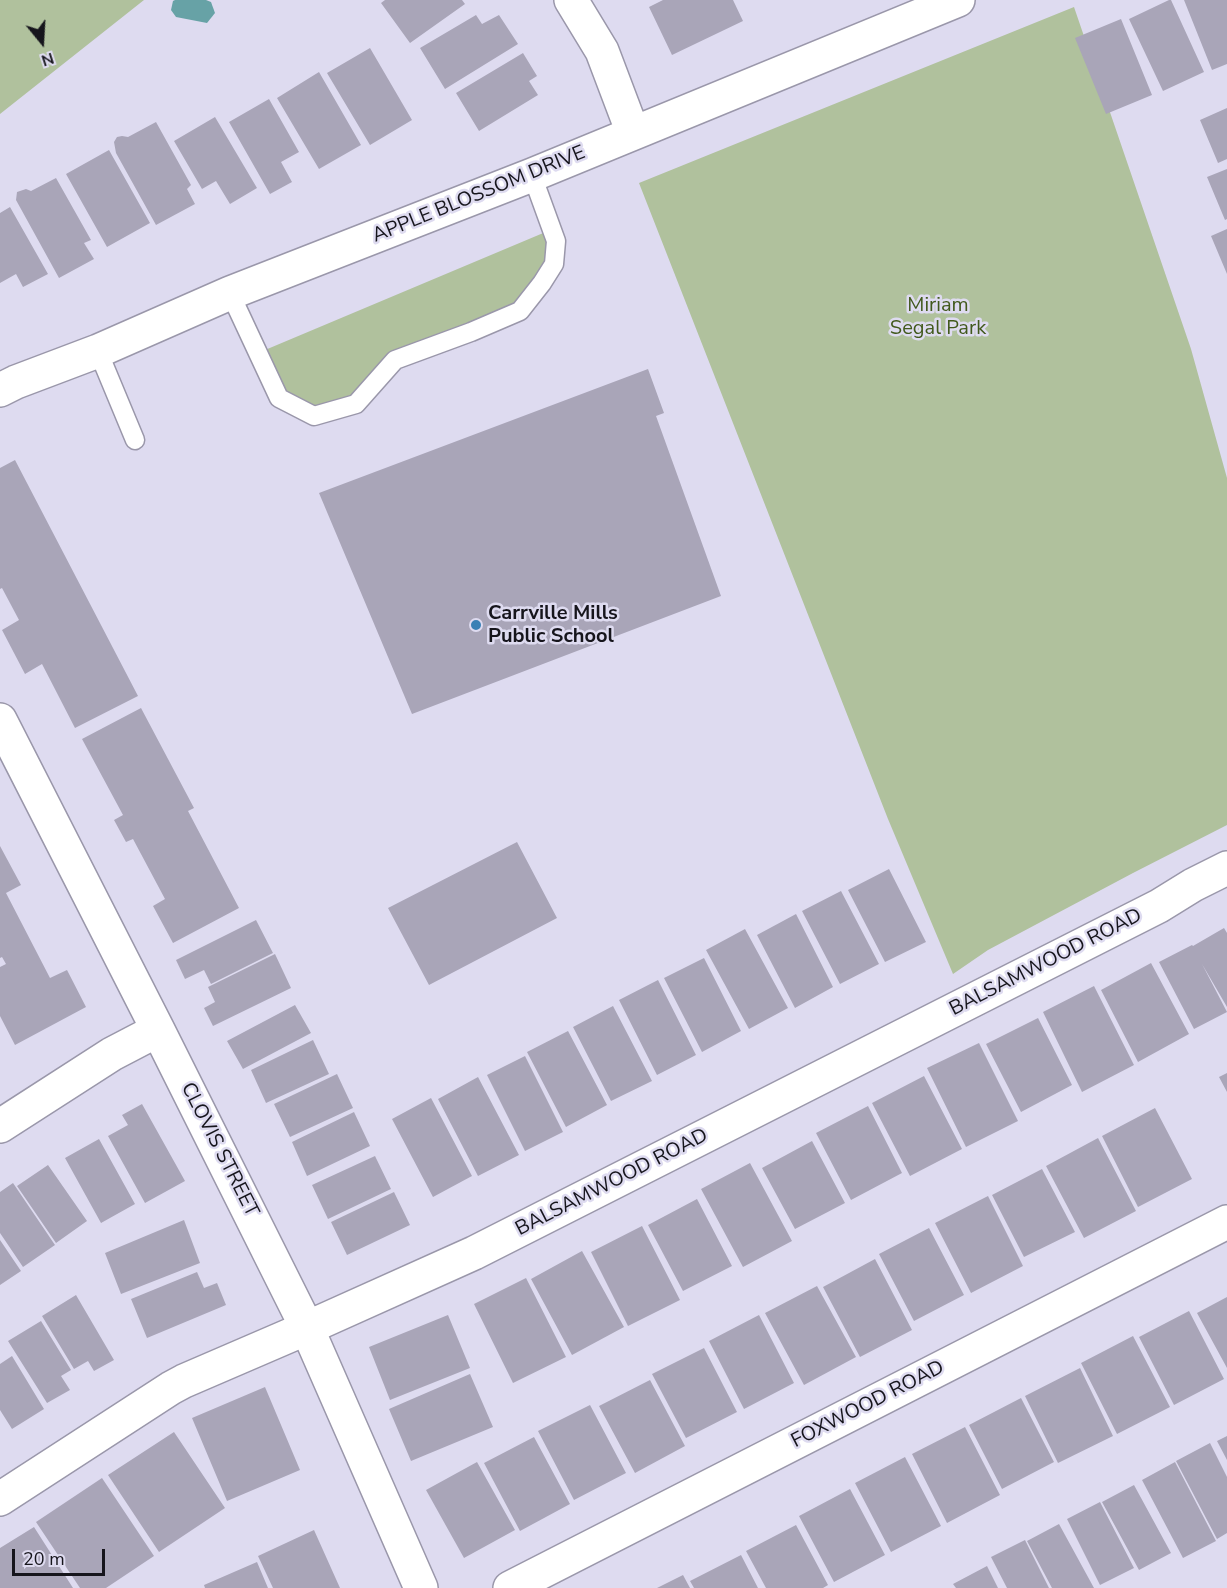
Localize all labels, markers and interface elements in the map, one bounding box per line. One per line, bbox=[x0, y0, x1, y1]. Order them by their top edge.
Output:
north arrow bbox=[12, 12, 72, 72]
text: N bbox=[38, 47, 57, 71]
street label: APPLE BLOSSOM DRIVE bbox=[369, 141, 589, 249]
park label: Miriam Segal Park bbox=[890, 294, 986, 341]
place label: Carrville Mills Public School bbox=[488, 602, 618, 649]
marker: Carrville Mills Public School bbox=[469, 618, 483, 632]
street label: BALSAMWOOD ROAD bbox=[946, 904, 1146, 1022]
street label: CLOVIS STREET bbox=[175, 1079, 263, 1221]
street label: BALSAMWOOD ROAD bbox=[512, 1124, 712, 1242]
street label: FOXWOOD ROAD bbox=[788, 1356, 948, 1454]
scale bar bbox=[15, 1537, 108, 1575]
text: 20 m bbox=[23, 1547, 65, 1571]

